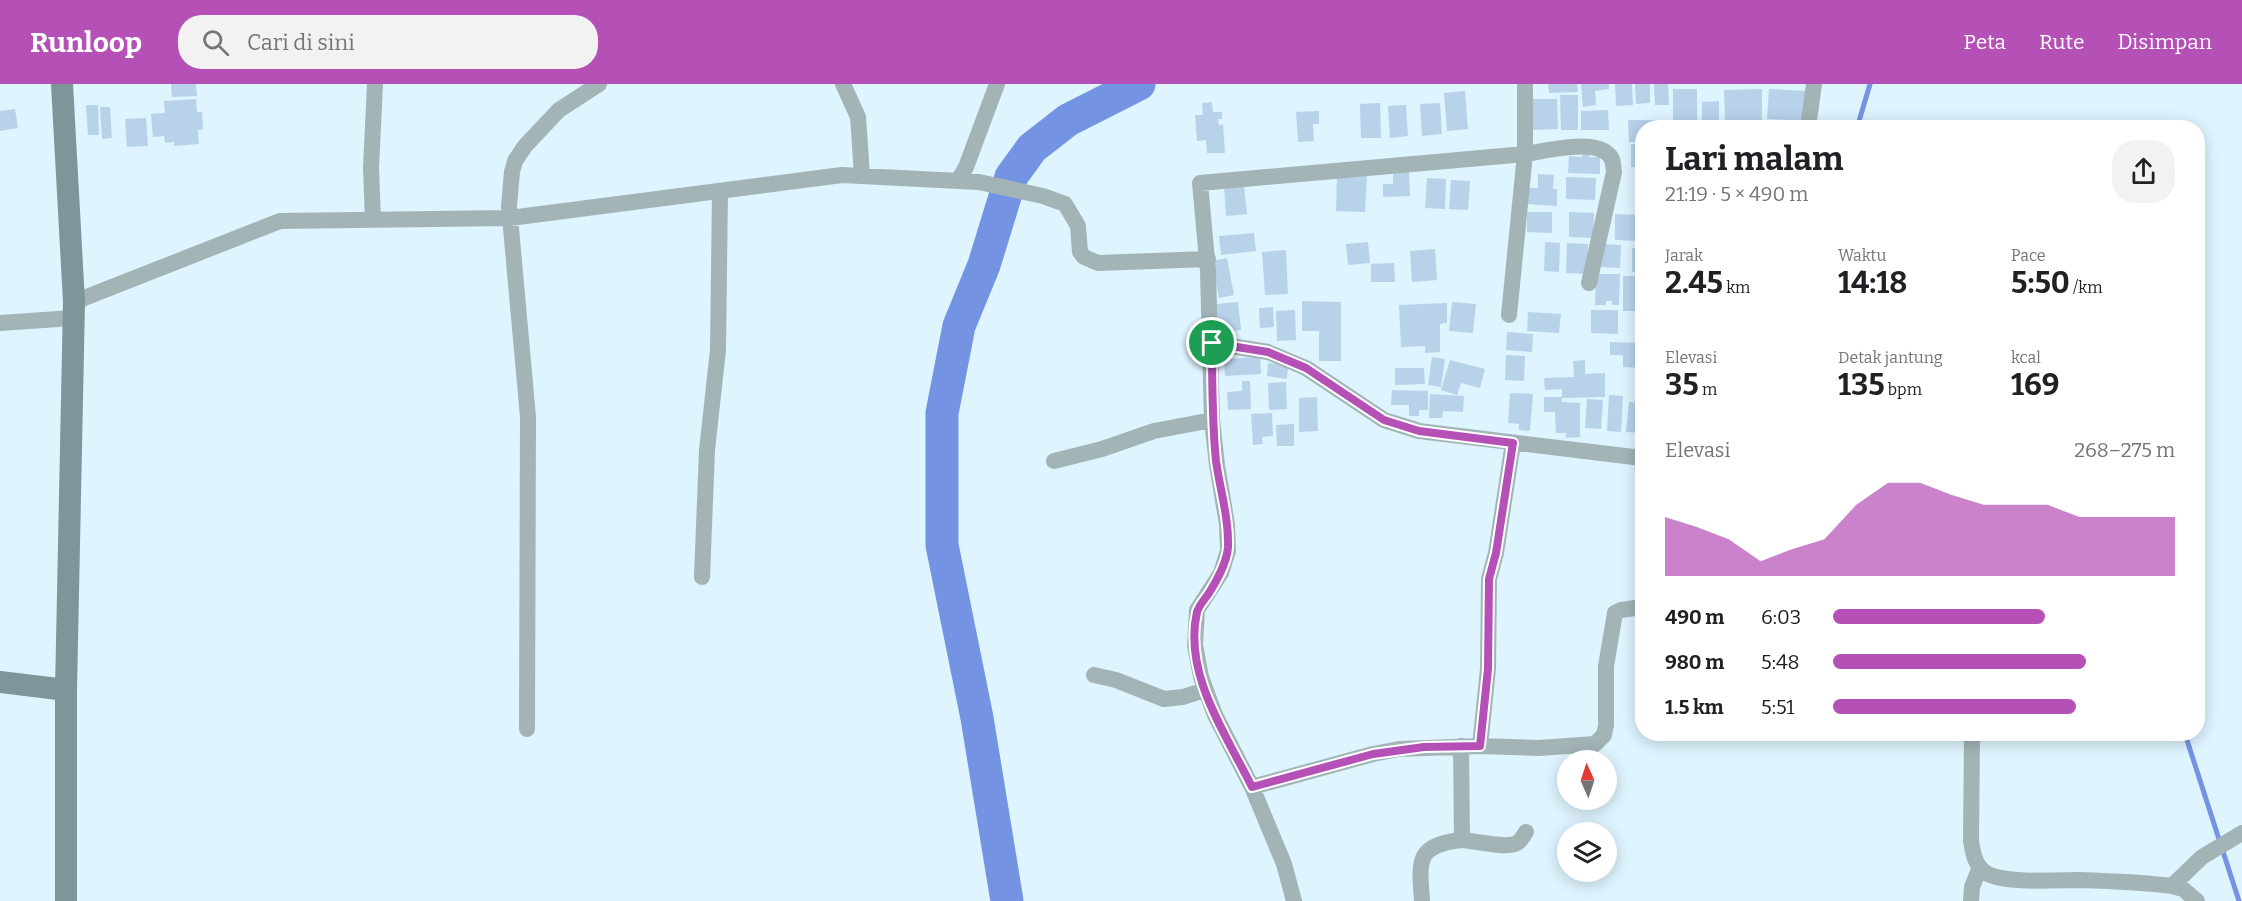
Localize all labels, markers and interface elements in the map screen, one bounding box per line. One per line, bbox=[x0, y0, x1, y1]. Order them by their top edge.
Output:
search box bbox=[178, 15, 598, 69]
text: Runloop bbox=[30, 26, 142, 59]
icon: search bbox=[199, 26, 232, 59]
text: Cari di sini bbox=[247, 29, 355, 56]
text: Peta bbox=[1964, 29, 2006, 55]
text: Rute bbox=[2039, 29, 2084, 55]
text: Disimpan bbox=[2117, 29, 2212, 55]
text: Lari malam bbox=[1665, 139, 1843, 179]
button: share bbox=[2112, 140, 2175, 203]
text: 21:19 · 5 × 490 m bbox=[1665, 182, 1808, 206]
text: Jarak bbox=[1665, 246, 1703, 265]
text: Waktu bbox=[1838, 246, 1886, 265]
text: Pace bbox=[2011, 246, 2046, 265]
text: 2.45 bbox=[1665, 265, 1723, 301]
text: 14:18 bbox=[1838, 265, 1907, 301]
text: 5:50 bbox=[2011, 265, 2070, 301]
text: km bbox=[1723, 278, 1750, 297]
text: /km bbox=[2070, 278, 2102, 297]
pin bbox=[1186, 317, 1237, 368]
icon: arrive bbox=[1195, 326, 1228, 359]
text: Elevasi bbox=[1665, 348, 1717, 367]
text: Detak jantung bbox=[1838, 348, 1943, 367]
text: kcal bbox=[2011, 348, 2041, 367]
text: 35 bbox=[1665, 367, 1699, 403]
text: 135 bbox=[1838, 367, 1885, 403]
text: 169 bbox=[2011, 367, 2059, 403]
text: m bbox=[1699, 380, 1717, 399]
text: bpm bbox=[1885, 380, 1922, 399]
text: Elevasi bbox=[1665, 438, 1730, 462]
text: 268–275 m bbox=[2074, 438, 2175, 462]
text: 490 m bbox=[1665, 605, 1724, 629]
text: 6:03 bbox=[1761, 605, 1801, 629]
text: 980 m bbox=[1665, 650, 1724, 674]
text: 5:48 bbox=[1761, 650, 1800, 674]
text: 1.5 km bbox=[1665, 695, 1724, 719]
text: 5:51 bbox=[1761, 695, 1794, 719]
north arrow bbox=[1557, 750, 1617, 810]
map controls bbox=[1557, 750, 1617, 882]
button: layers bbox=[1557, 822, 1617, 882]

